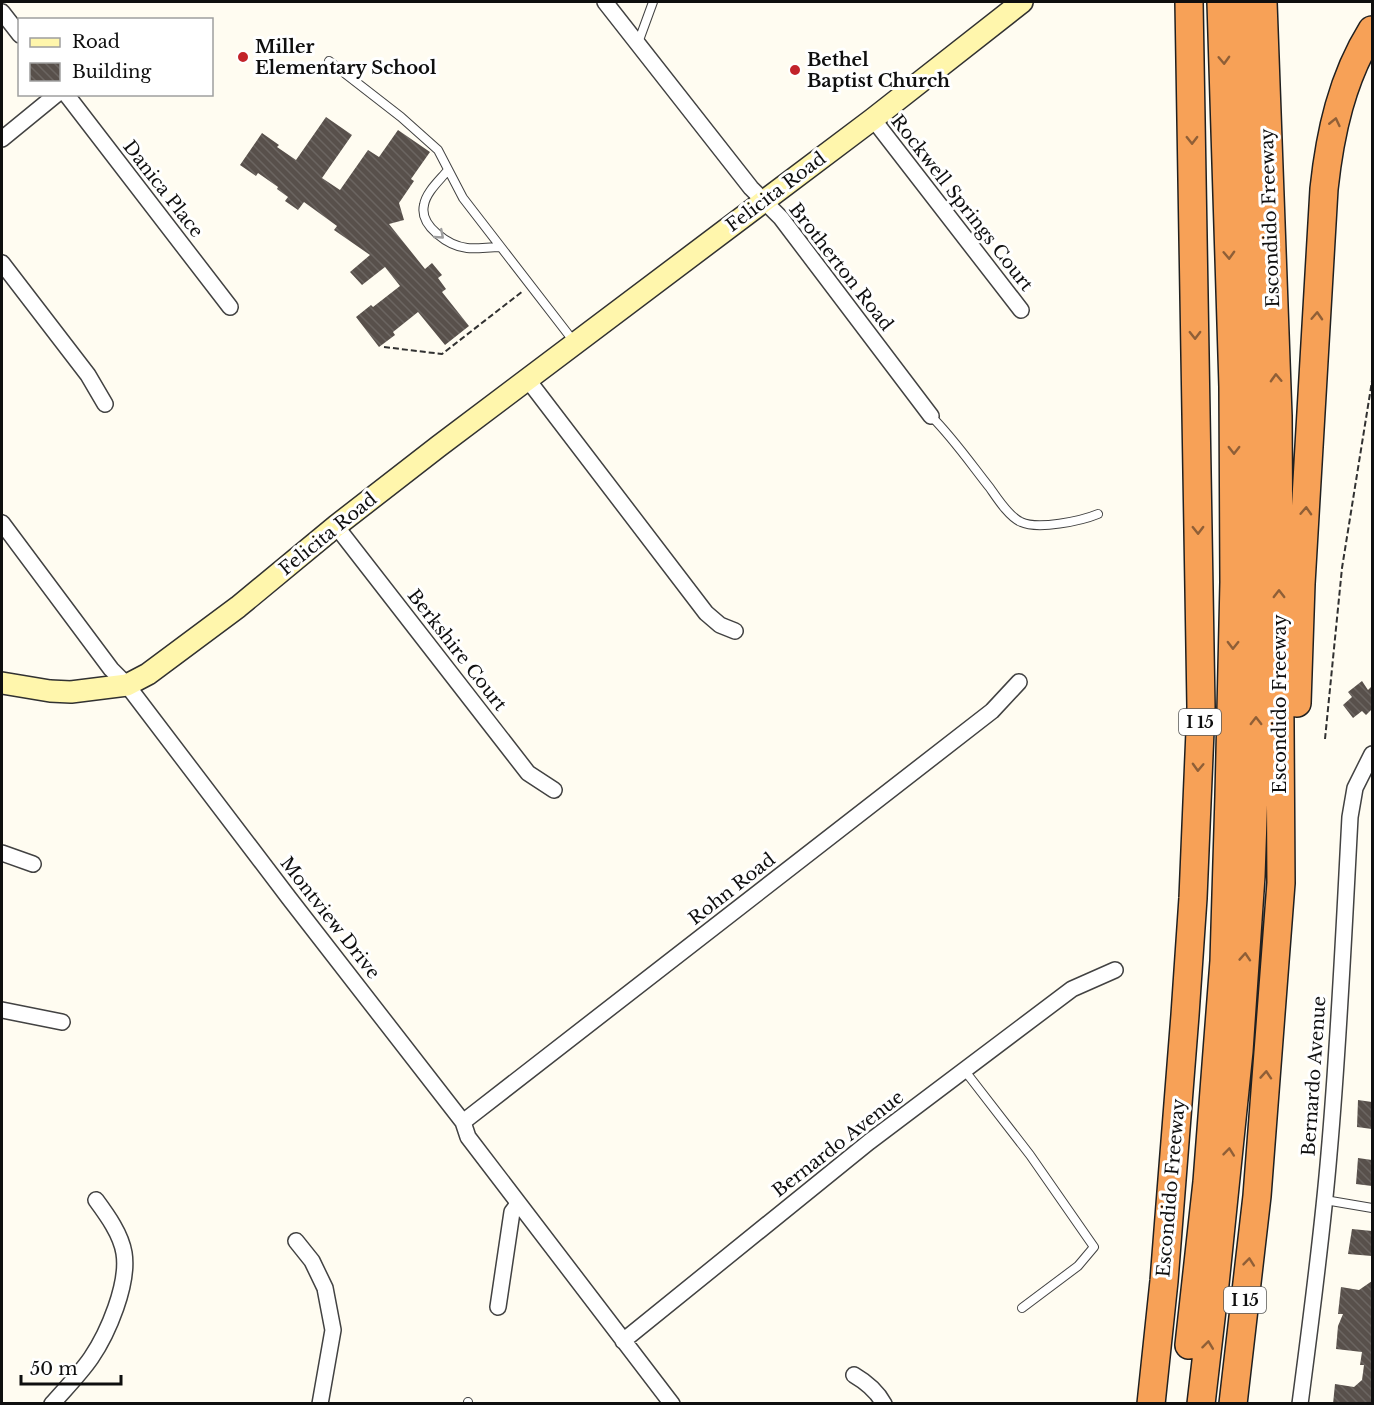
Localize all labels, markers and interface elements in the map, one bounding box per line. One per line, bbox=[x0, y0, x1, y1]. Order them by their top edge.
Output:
legend bbox=[18, 18, 213, 96]
text: Road bbox=[72, 31, 120, 53]
place label: Miller Elementary School bbox=[255, 36, 437, 79]
place label: Bethel Baptist Church bbox=[807, 49, 950, 92]
marker: Miller Elementary School bbox=[236, 50, 250, 64]
one-way arrow bbox=[1217, 55, 1230, 64]
text: Building bbox=[72, 61, 151, 83]
marker: Bethel Baptist Church bbox=[788, 63, 802, 77]
street label: Rockwell Springs Court bbox=[886, 111, 1038, 296]
one-way arrow bbox=[1327, 118, 1340, 128]
street label: Escondido Freeway bbox=[1256, 127, 1284, 308]
one-way arrow bbox=[1186, 135, 1198, 144]
street label: Danica Place bbox=[118, 136, 208, 242]
street label: Felicita Road bbox=[722, 147, 830, 237]
street label: Brotherton Road bbox=[784, 199, 898, 335]
one-way arrow bbox=[433, 228, 444, 239]
one-way arrow bbox=[1223, 250, 1236, 259]
one-way arrow bbox=[1310, 312, 1323, 321]
one-way arrow bbox=[1189, 330, 1201, 339]
one-way arrow bbox=[1270, 373, 1283, 382]
one-way arrow bbox=[1227, 445, 1240, 454]
street label: Felicita Road bbox=[275, 488, 381, 580]
one-way arrow bbox=[1299, 506, 1312, 515]
one-way arrow bbox=[1192, 525, 1204, 534]
street label: Berkshire Court bbox=[403, 585, 511, 715]
one-way arrow bbox=[1273, 589, 1285, 598]
street label: Escondido Freeway bbox=[1269, 614, 1291, 794]
one-way arrow bbox=[1226, 640, 1239, 649]
road number: I 15 bbox=[1179, 709, 1221, 735]
one-way arrow bbox=[1250, 716, 1262, 725]
one-way arrow bbox=[1192, 762, 1205, 771]
street label: Rohn Road bbox=[684, 848, 780, 930]
street label: Montview Drive bbox=[276, 853, 384, 983]
one-way arrow bbox=[1239, 953, 1252, 962]
street label: Bernardo Avenue bbox=[1297, 995, 1331, 1157]
one-way arrow bbox=[1259, 1070, 1272, 1079]
street label: Bernardo Avenue bbox=[768, 1086, 908, 1202]
street label: Escondido Freeway bbox=[1152, 1097, 1190, 1278]
one-way arrow bbox=[1222, 1147, 1235, 1156]
one-way arrow bbox=[1242, 1257, 1255, 1267]
road number: I 15 bbox=[1224, 1287, 1266, 1313]
one-way arrow bbox=[1201, 1341, 1213, 1350]
scale bar bbox=[21, 1348, 122, 1386]
text: 50 m bbox=[30, 1358, 78, 1380]

